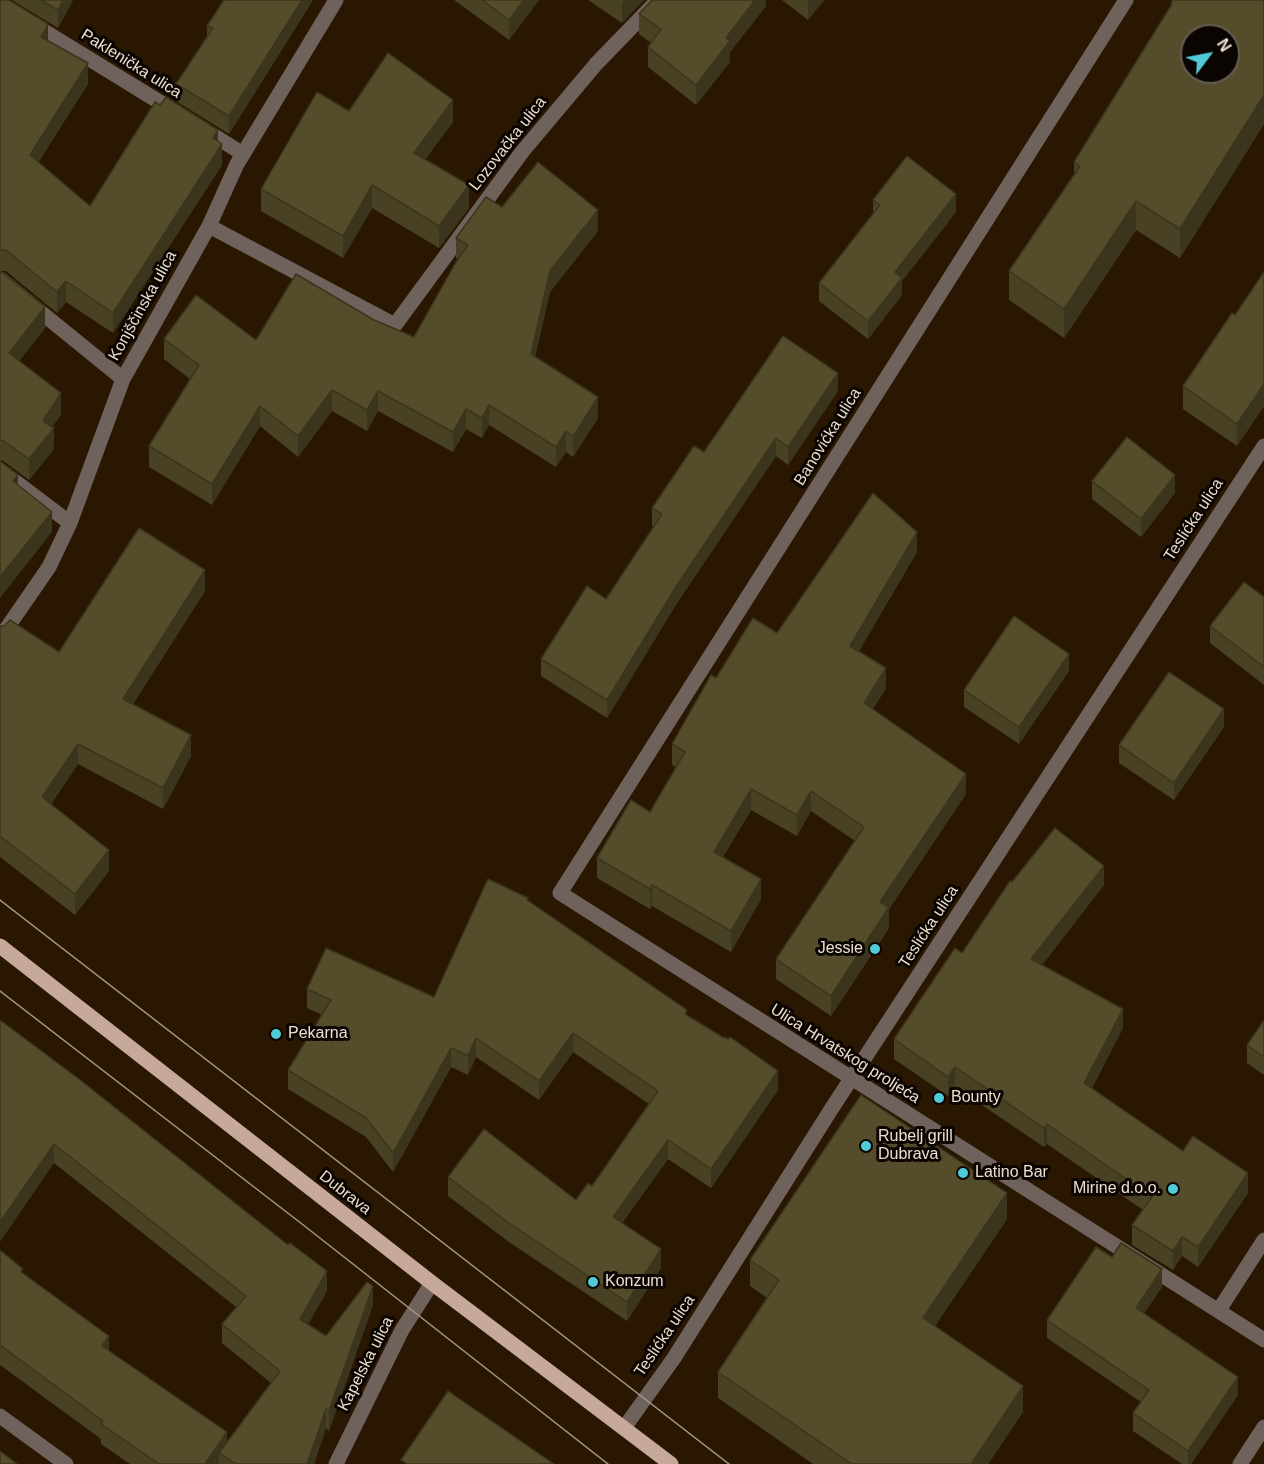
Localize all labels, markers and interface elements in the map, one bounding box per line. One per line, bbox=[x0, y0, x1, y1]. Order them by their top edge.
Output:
north arrow bbox=[1180, 24, 1240, 84]
street label: Paklenička ulica bbox=[77, 25, 185, 103]
text: N bbox=[1214, 36, 1234, 55]
street label: Lozovačka ulica bbox=[465, 93, 551, 195]
street label: Konjščinska ulica bbox=[105, 248, 181, 364]
street label: Banovićka ulica bbox=[790, 385, 866, 489]
street label: Teslićka ulica bbox=[1160, 475, 1228, 565]
street label: Teslićka ulica bbox=[895, 882, 963, 972]
place label: Jessie bbox=[818, 939, 863, 959]
marker: Jessie bbox=[868, 942, 882, 956]
street label: Ulica Hrvatskog proljeća bbox=[767, 1000, 923, 1108]
place label: Pekarna bbox=[288, 1024, 348, 1044]
marker: Pekarna bbox=[269, 1027, 283, 1041]
place label: Bounty bbox=[951, 1088, 1001, 1108]
marker: Bounty bbox=[932, 1091, 946, 1105]
place label: Rubelj grill Dubrava bbox=[878, 1127, 953, 1165]
marker: Rubelj grill Dubrava bbox=[859, 1139, 873, 1153]
place label: Latino Bar bbox=[975, 1163, 1048, 1183]
marker: Latino Bar bbox=[956, 1166, 970, 1180]
street label: Dubrava bbox=[315, 1167, 375, 1219]
place label: Mirine d.o.o. bbox=[1073, 1179, 1161, 1199]
marker: Mirine d.o.o. bbox=[1166, 1182, 1180, 1196]
place label: Konzum bbox=[605, 1272, 664, 1292]
marker: Konzum bbox=[586, 1275, 600, 1289]
street label: Teslićka ulica bbox=[631, 1292, 699, 1380]
street label: Kapelska ulica bbox=[334, 1314, 398, 1414]

